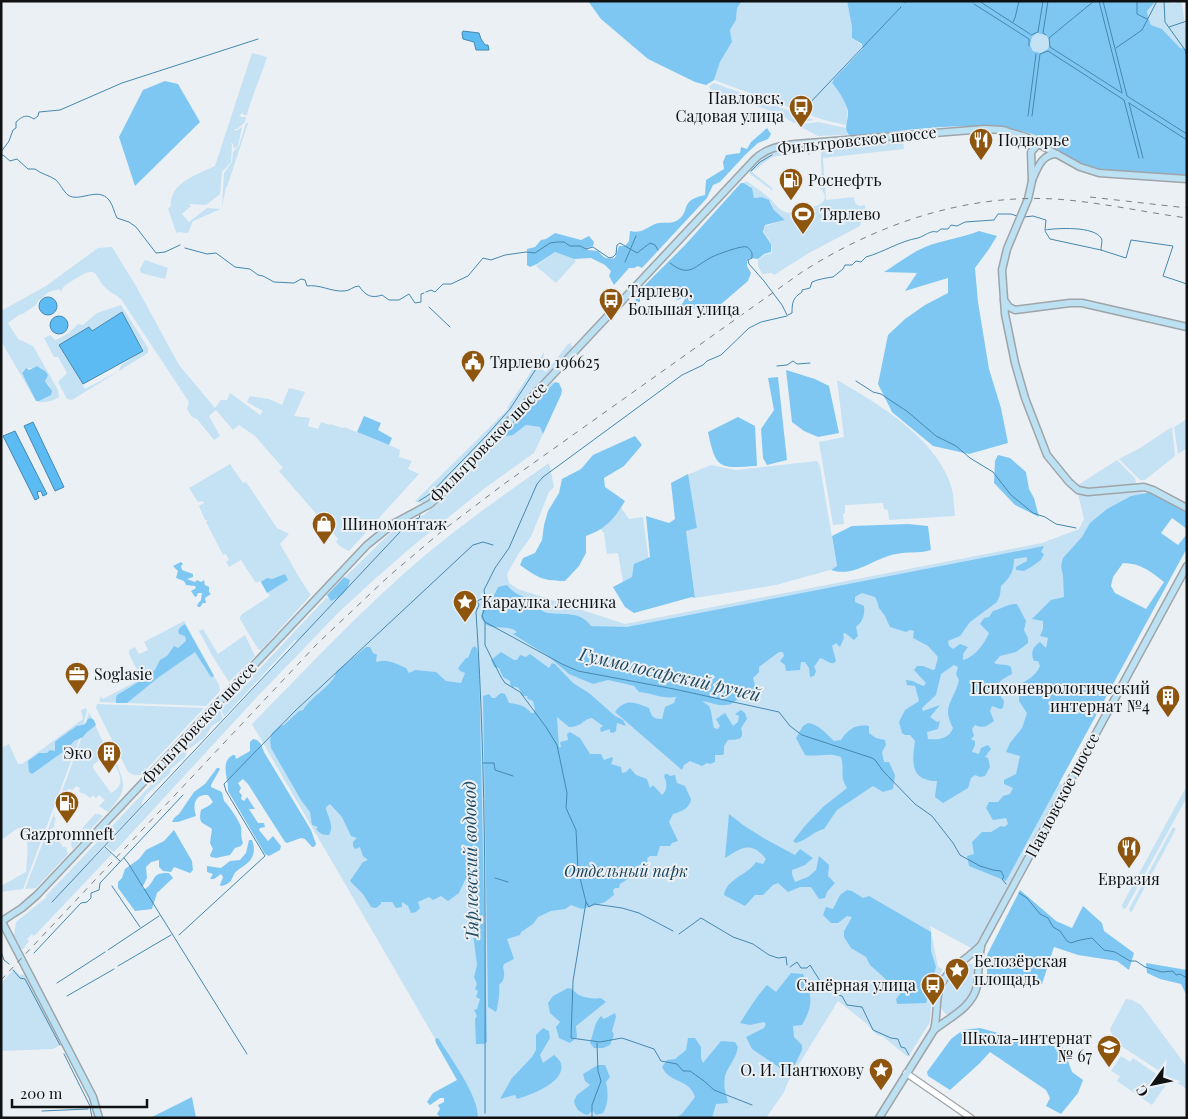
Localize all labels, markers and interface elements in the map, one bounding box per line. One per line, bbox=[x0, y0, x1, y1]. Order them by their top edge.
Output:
place label: Павловск, Садовая улица bbox=[675, 87, 784, 126]
bus stop icon: Павловск, Садовая улица bbox=[788, 94, 814, 128]
street label: Фильтровское шоссе bbox=[776, 121, 937, 158]
restaurant icon: Подворье bbox=[968, 127, 994, 161]
place label: Подворье bbox=[998, 129, 1069, 150]
fuel station icon: Роснефть bbox=[778, 167, 804, 201]
place label: Роснефть bbox=[808, 169, 882, 190]
sports icon: Тярлево bbox=[790, 201, 816, 235]
place label: Тярлево bbox=[820, 203, 881, 224]
place label: Тярлево, Большая улица bbox=[628, 280, 740, 319]
bus stop icon: Тярлево, Большая улица bbox=[598, 287, 624, 321]
public building icon: Тярлево 196625 bbox=[460, 349, 486, 383]
place label: Тярлево 196625 bbox=[490, 351, 600, 372]
street label: Фильтровское шоссе bbox=[425, 377, 551, 506]
shop icon: Шиномонтаж bbox=[311, 511, 337, 545]
place label: Шиномонтаж bbox=[342, 513, 447, 534]
place icon: Караулка лесника bbox=[452, 589, 478, 623]
place label: Караулка лесника bbox=[482, 591, 616, 612]
water label: Гуммолосарский ручей bbox=[576, 641, 764, 707]
street label: Фильтровское шоссе bbox=[137, 657, 261, 788]
office icon: Soglasie bbox=[64, 661, 90, 695]
place label: Soglasie bbox=[94, 663, 152, 684]
place label: Психоневрологический интернат №4 bbox=[971, 677, 1150, 716]
building icon: Психоневрологический интернат №4 bbox=[1155, 684, 1181, 718]
street label: Павловское шоссе bbox=[1020, 729, 1103, 861]
building icon: Эко bbox=[96, 740, 122, 774]
place label: Эко bbox=[63, 742, 92, 763]
water label: Тярлевский водовод bbox=[457, 781, 483, 941]
fuel station icon: Gazpromneft bbox=[54, 790, 80, 824]
place label: Gazpromneft bbox=[20, 823, 115, 844]
restaurant icon: Евразия bbox=[1116, 835, 1142, 869]
park label: Отдельный парк bbox=[564, 860, 688, 881]
place label: Евразия bbox=[1098, 868, 1160, 889]
place label: Белозёрская площадь bbox=[974, 950, 1068, 989]
place icon: Белозёрская площадь bbox=[944, 957, 970, 991]
bus stop icon: Сапёрная улица bbox=[920, 972, 946, 1006]
place label: Сапёрная улица bbox=[796, 974, 916, 995]
place label: Школа-интернат № 67 bbox=[962, 1027, 1092, 1066]
school or university icon: Школа-интернат № 67 bbox=[1096, 1034, 1122, 1068]
place icon: О. И. Пантюхову bbox=[868, 1057, 894, 1091]
place label: О. И. Пантюхову bbox=[740, 1059, 864, 1080]
north arrow bbox=[1128, 1059, 1178, 1109]
scale bar bbox=[12, 1076, 148, 1108]
text: С bbox=[1131, 1082, 1152, 1101]
text: 200 m bbox=[20, 1083, 63, 1103]

